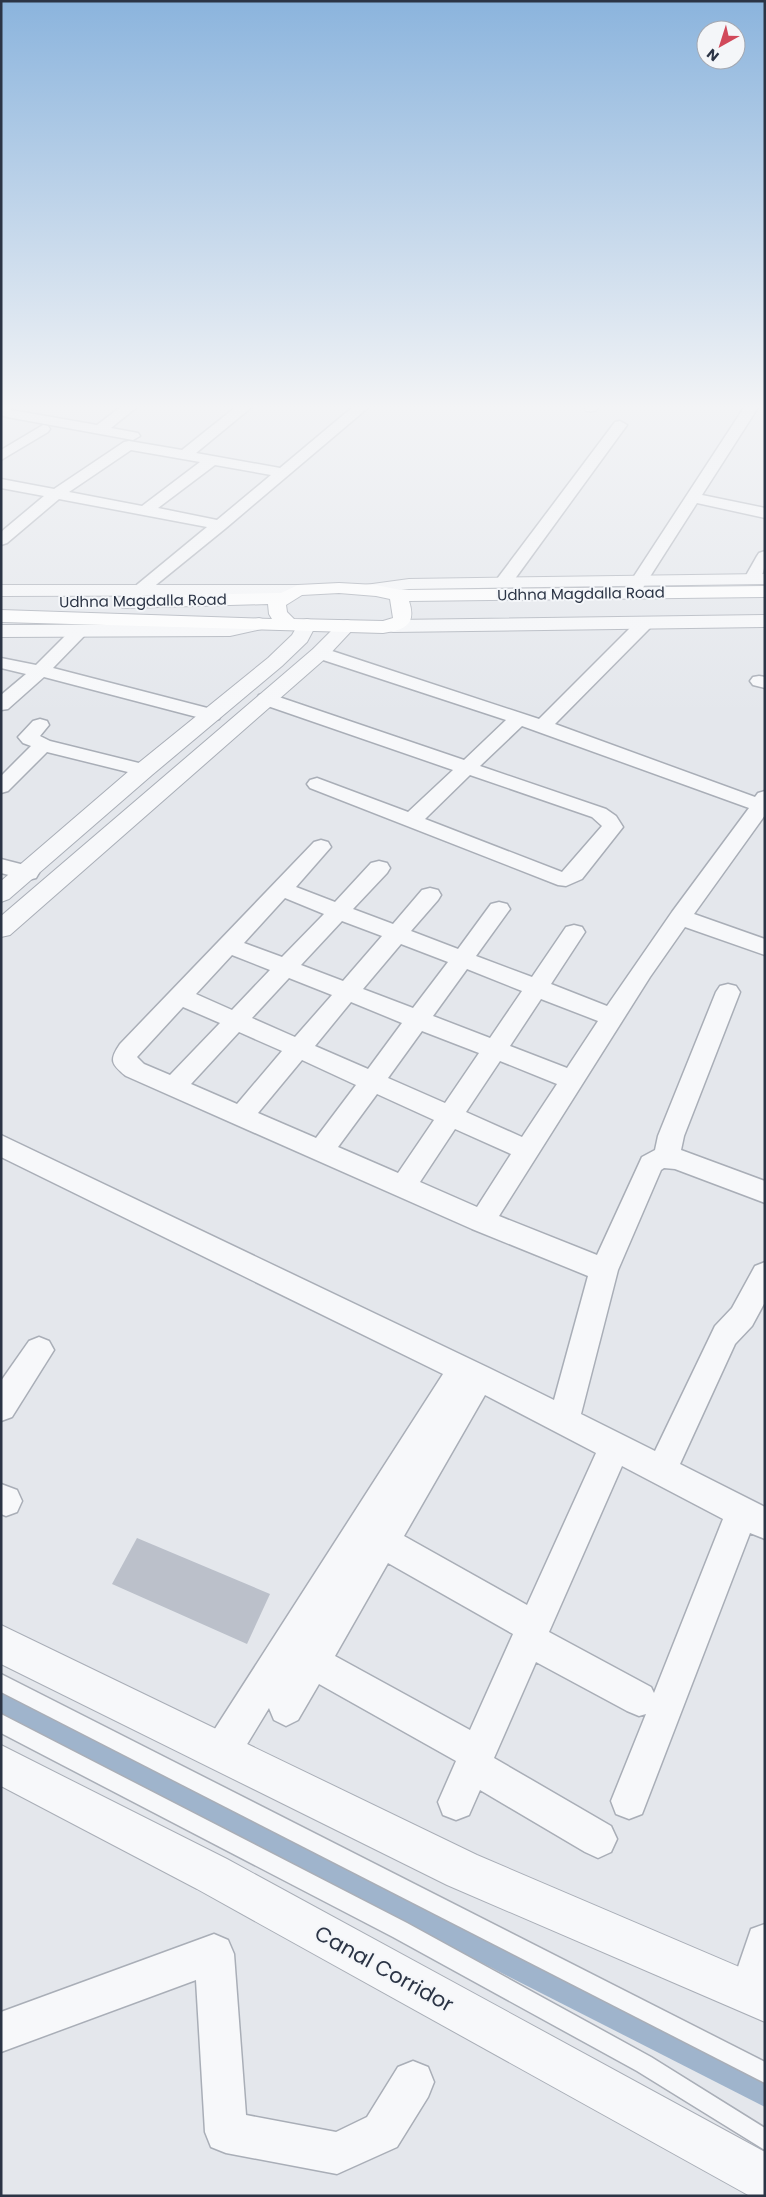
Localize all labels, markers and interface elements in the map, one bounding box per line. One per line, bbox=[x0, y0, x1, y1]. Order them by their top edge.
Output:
north arrow bbox=[696, 20, 746, 70]
text: N bbox=[702, 44, 723, 66]
street label: Udhna Magdalla Road bbox=[497, 582, 665, 605]
street label: Udhna Magdalla Road bbox=[59, 589, 227, 612]
street label: Canal Corridor bbox=[310, 1918, 459, 2019]

